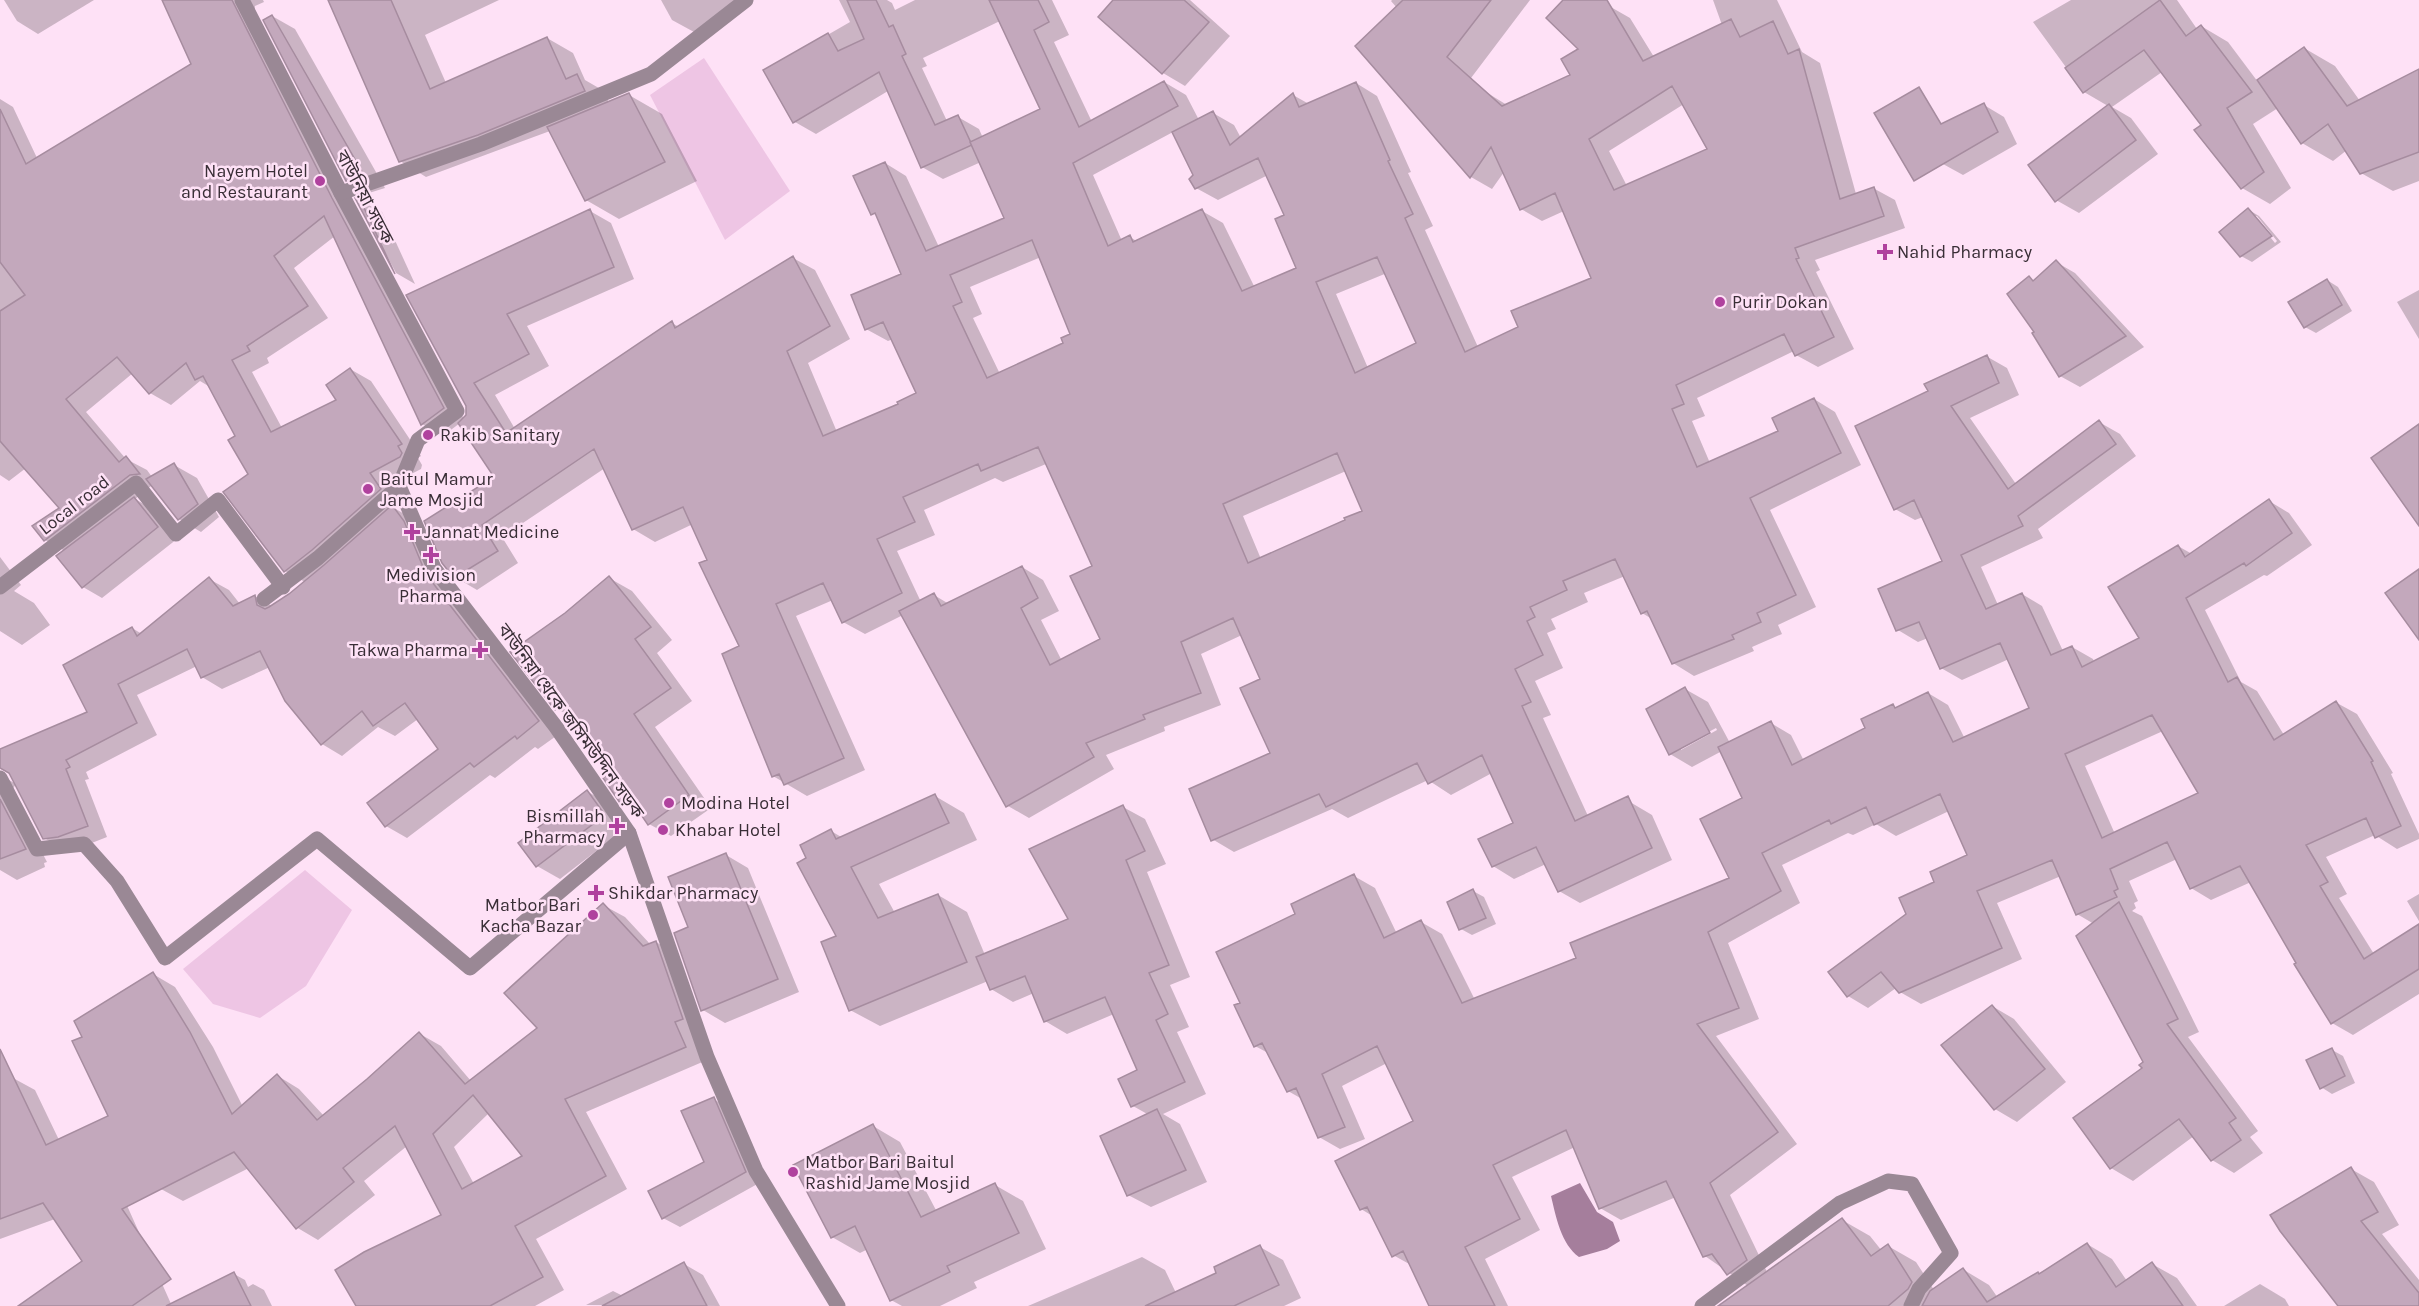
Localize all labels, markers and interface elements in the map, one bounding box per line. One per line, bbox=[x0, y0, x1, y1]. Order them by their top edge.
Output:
street label: বাউনিয়া সড়ক bbox=[331, 146, 399, 248]
place label: Nayem Hotel and Restaurant bbox=[181, 160, 308, 203]
marker: Nayem Hotel and Restaurant bbox=[313, 174, 327, 188]
place label: Nahid Pharmacy bbox=[1897, 241, 2033, 263]
marker: Nahid Pharmacy bbox=[1878, 245, 1892, 259]
place label: Purir Dokan bbox=[1732, 291, 1828, 313]
marker: Purir Dokan bbox=[1713, 295, 1727, 309]
place label: Rakib Sanitary bbox=[440, 424, 561, 446]
marker: Rakib Sanitary bbox=[421, 428, 435, 442]
place label: Baitul Mamur Jame Mosjid bbox=[380, 468, 493, 511]
street label: Local road bbox=[34, 471, 114, 539]
marker: Baitul Mamur Jame Mosjid bbox=[361, 482, 375, 496]
place label: Jannat Medicine bbox=[424, 521, 559, 543]
marker: Jannat Medicine bbox=[405, 525, 419, 539]
marker: Medivision Pharma bbox=[424, 548, 438, 562]
place label: Medivision Pharma bbox=[386, 564, 476, 607]
street label: বাউনিয়া থেকে জসিমউদ্দিন সড়ক bbox=[492, 619, 649, 823]
place label: Takwa Pharma bbox=[349, 639, 468, 661]
marker: Takwa Pharma bbox=[473, 643, 487, 657]
place label: Modina Hotel bbox=[681, 792, 790, 814]
marker: Modina Hotel bbox=[662, 796, 676, 810]
place label: Bismillah Pharmacy bbox=[523, 805, 606, 848]
marker: Bismillah Pharmacy bbox=[610, 819, 624, 833]
place label: Khabar Hotel bbox=[675, 819, 781, 841]
marker: Khabar Hotel bbox=[656, 823, 670, 837]
place label: Shikdar Pharmacy bbox=[608, 882, 759, 904]
marker: Shikdar Pharmacy bbox=[589, 886, 603, 900]
place label: Matbor Bari Kacha Bazar bbox=[480, 894, 581, 937]
marker: Matbor Bari Kacha Bazar bbox=[586, 908, 600, 922]
place label: Matbor Bari Baitul Rashid Jame Mosjid bbox=[805, 1151, 970, 1194]
marker: Matbor Bari Baitul Rashid Jame Mosjid bbox=[786, 1165, 800, 1179]

